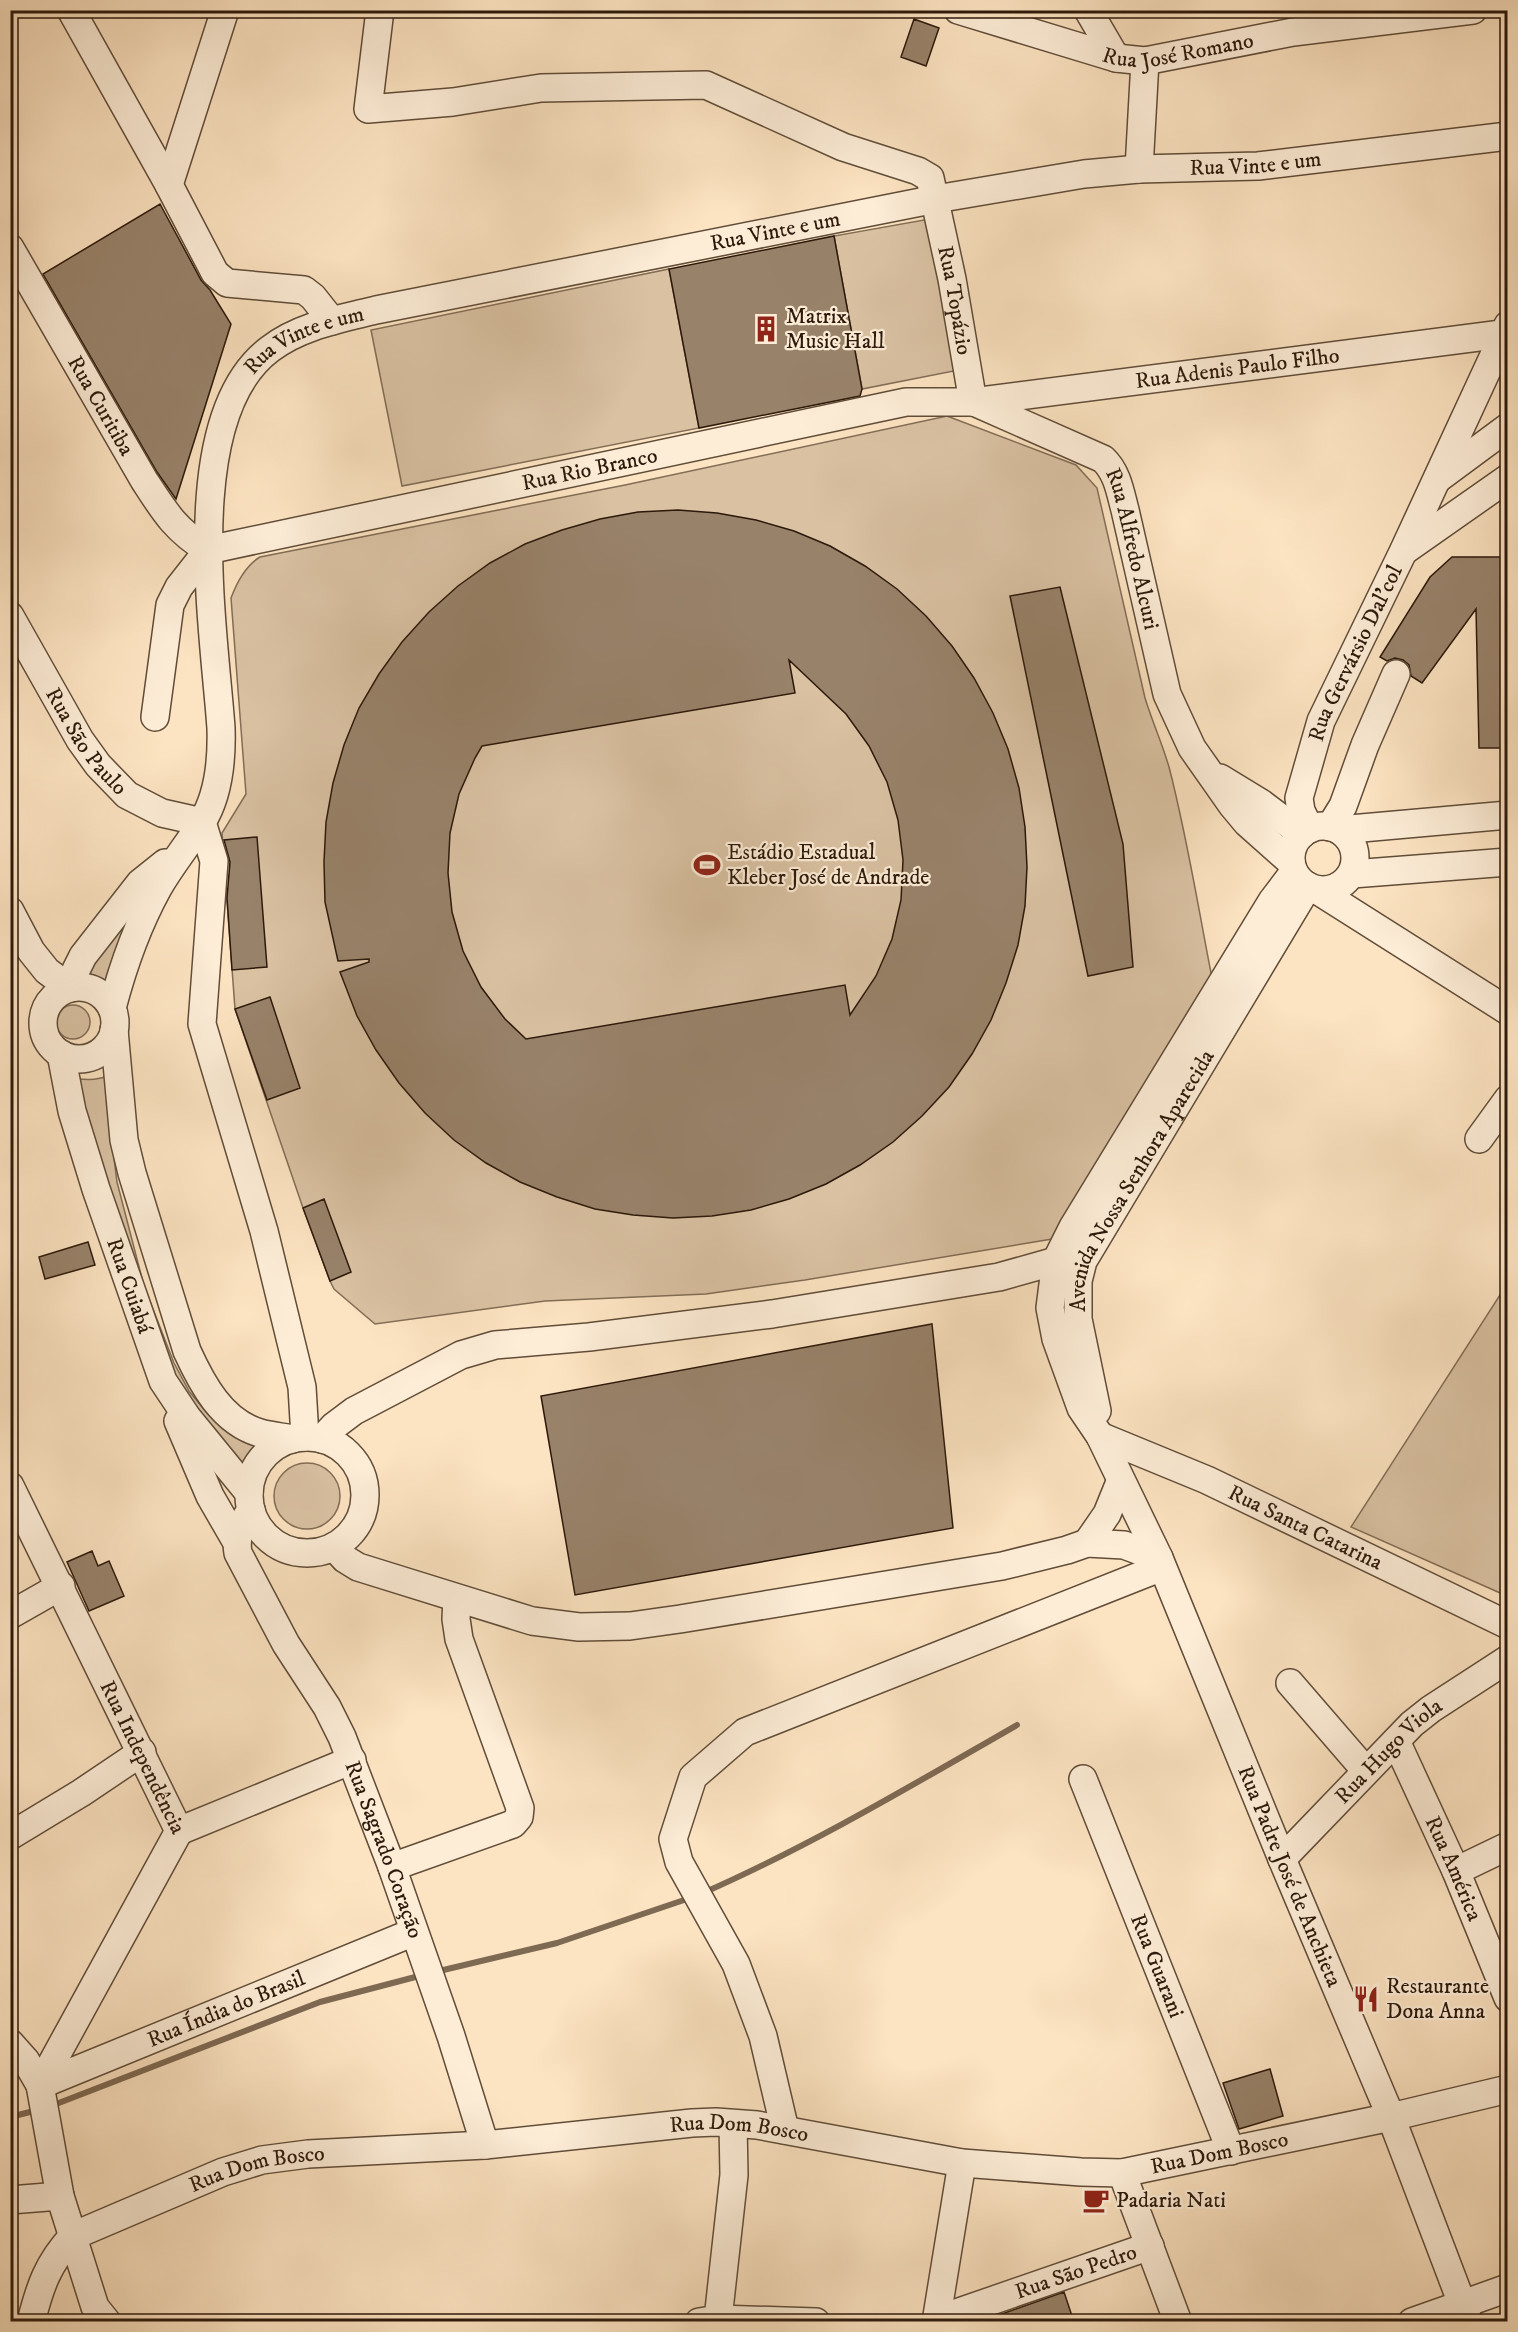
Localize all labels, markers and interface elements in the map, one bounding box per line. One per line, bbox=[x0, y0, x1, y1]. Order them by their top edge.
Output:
street label: Rua José Romano bbox=[1099, 27, 1256, 75]
street label: Rua Vinte e um bbox=[1189, 145, 1323, 181]
street label: Rua Vinte e um bbox=[708, 205, 843, 257]
street label: Rua Topázio bbox=[932, 243, 978, 357]
street label: Rua Vinte e um bbox=[238, 300, 367, 380]
place label: Matrix Music Hall bbox=[786, 303, 885, 355]
building icon: Matrix Music Hall bbox=[751, 314, 781, 344]
street label: Rua Adenis Paulo Filho bbox=[1134, 342, 1341, 395]
street label: Rua Curitiba bbox=[62, 351, 141, 461]
street label: Rua Rio Branco bbox=[519, 442, 660, 497]
street label: Rua Alfredo Alcuri bbox=[1099, 464, 1165, 632]
street label: Rua Gervársio Dal'col bbox=[1302, 560, 1408, 744]
street label: Rua São Paulo bbox=[40, 683, 133, 801]
place label: Estádio Estadual Kleber José de Andrade bbox=[727, 839, 929, 891]
sports icon: Estádio Estadual Kleber José de Andrade bbox=[692, 850, 722, 880]
street label: Avenida Nossa Senhora Aparecida bbox=[1065, 1044, 1221, 1312]
street label: Rua Cuiabá bbox=[101, 1234, 159, 1338]
street label: Rua Santa Catarina bbox=[1224, 1479, 1388, 1576]
street label: Rua Independência bbox=[94, 1676, 192, 1839]
street label: Rua Hugo Viola bbox=[1329, 1692, 1448, 1809]
street label: Rua Sagrado Coração bbox=[339, 1757, 429, 1942]
street label: Rua Padre José de Anchieta bbox=[1232, 1761, 1348, 1991]
street label: Rua América bbox=[1419, 1812, 1489, 1925]
street label: Rua Guarani bbox=[1125, 1910, 1190, 2022]
street label: Rua Índia do Brasil bbox=[143, 1964, 309, 2053]
place label: Restaurante Dona Anna bbox=[1386, 1973, 1489, 2025]
restaurant icon: Restaurante Dona Anna bbox=[1351, 1984, 1381, 2014]
street label: Rua Dom Bosco bbox=[668, 2108, 811, 2148]
street label: Rua Dom Bosco bbox=[1148, 2125, 1291, 2180]
street label: Rua Dom Bosco bbox=[185, 2140, 325, 2199]
cafe icon: Padaria Nati bbox=[1081, 2185, 1111, 2215]
place label: Padaria Nati bbox=[1116, 2187, 1226, 2214]
street label: Rua São Pedro bbox=[1011, 2238, 1140, 2305]

